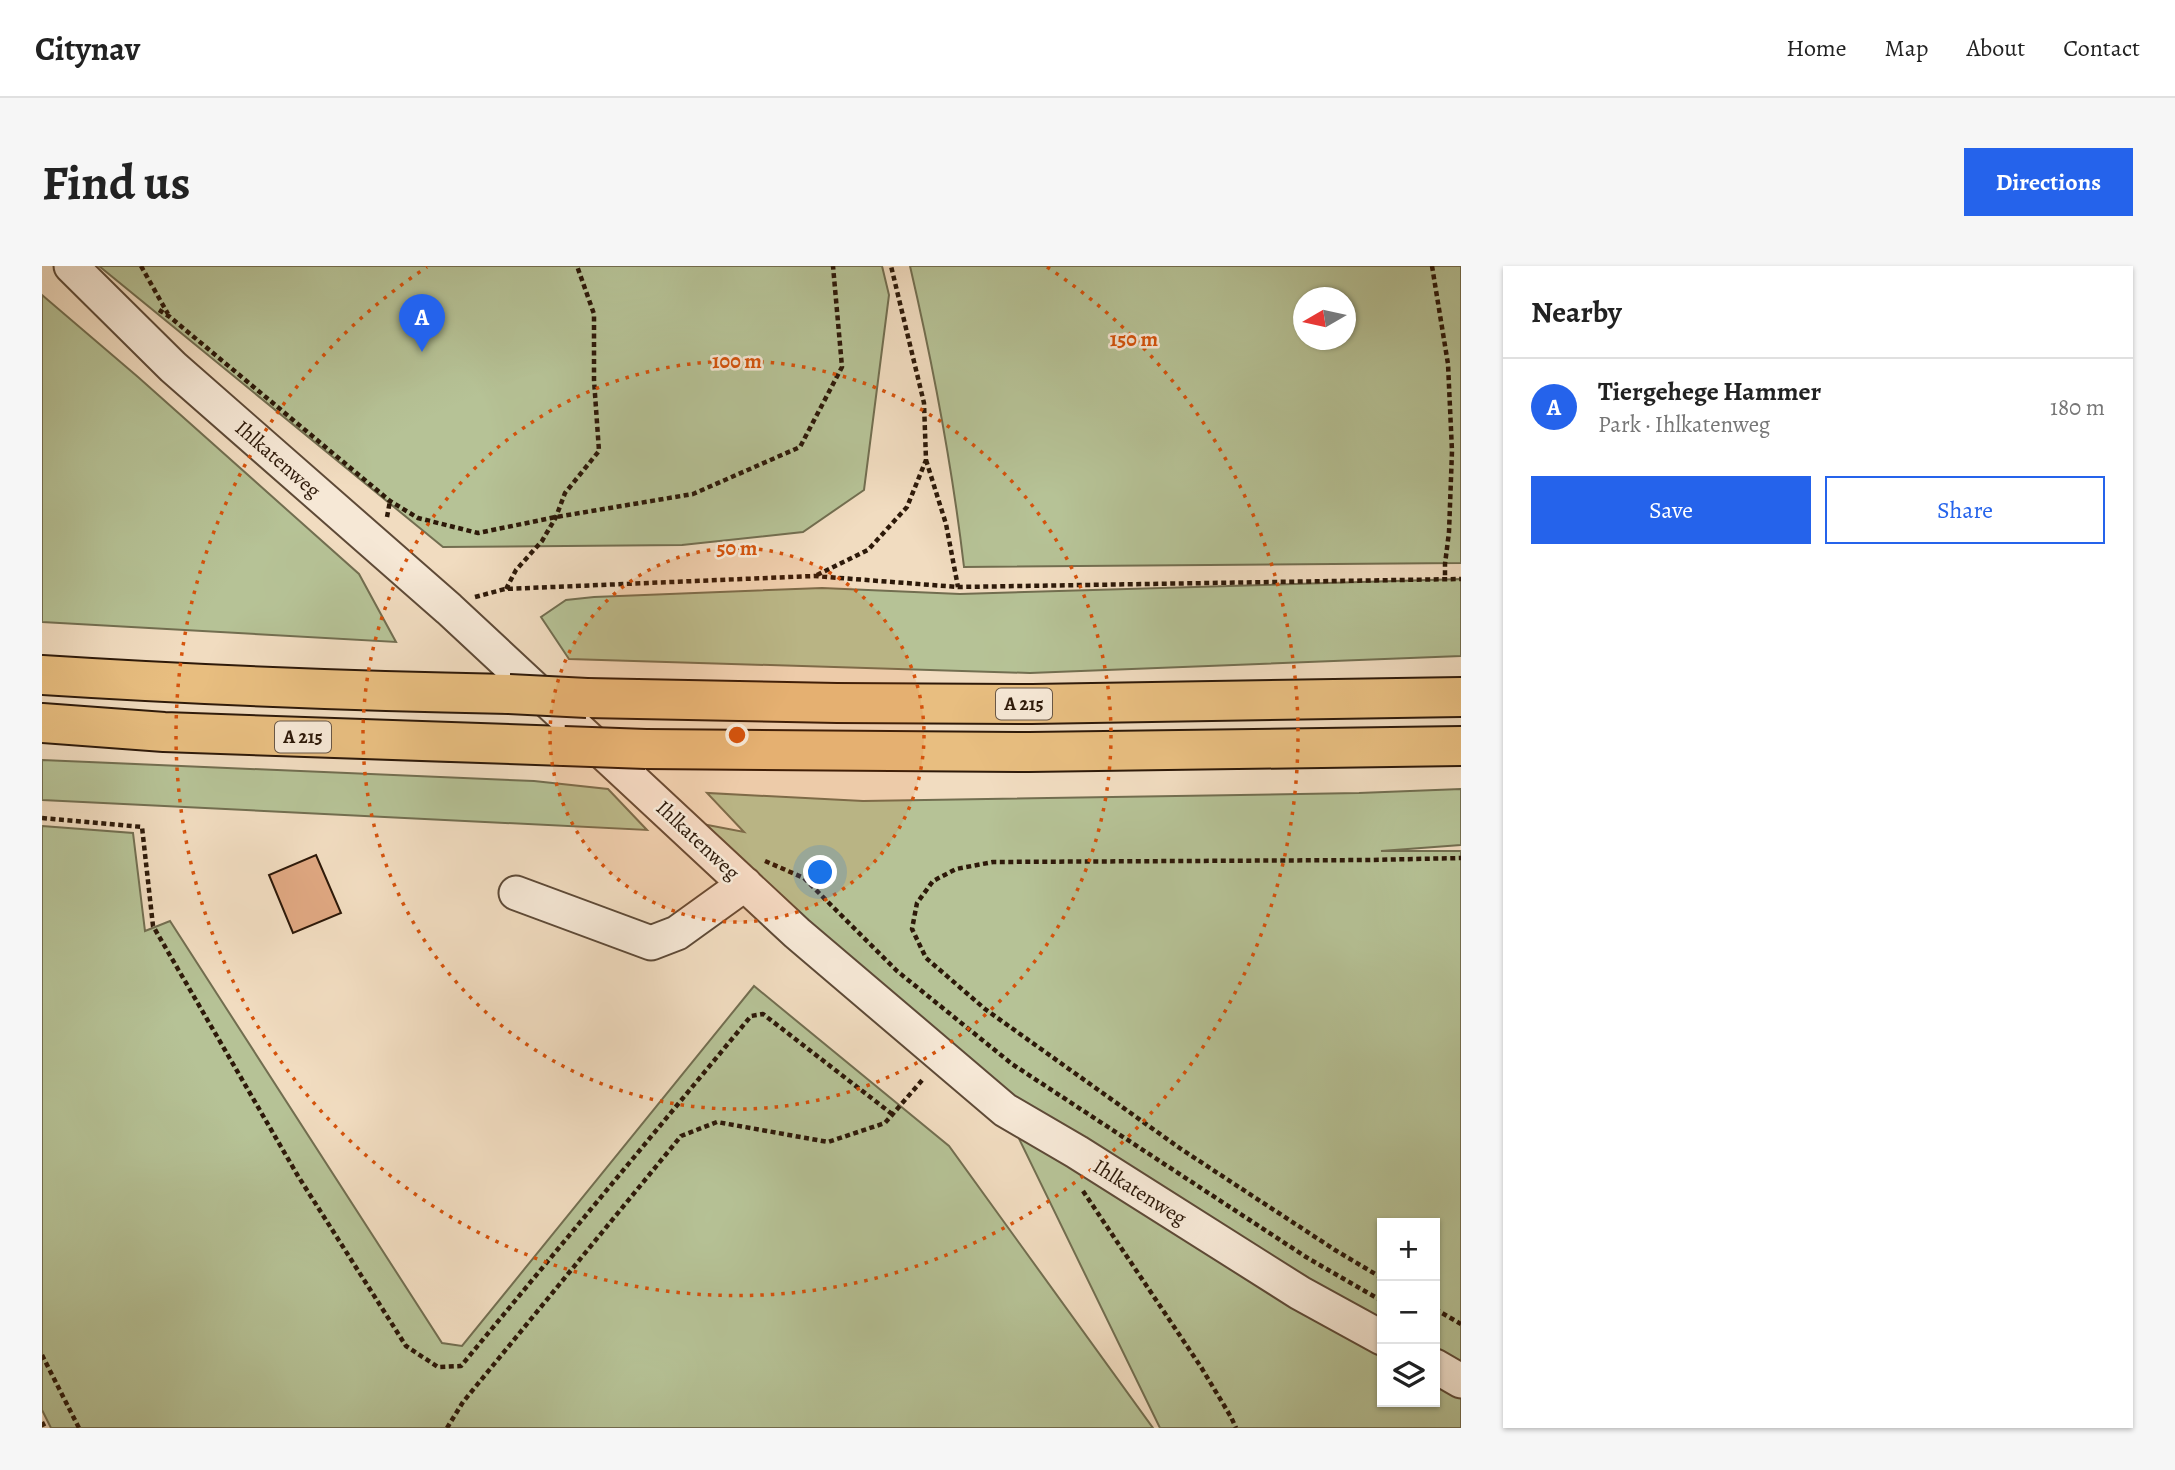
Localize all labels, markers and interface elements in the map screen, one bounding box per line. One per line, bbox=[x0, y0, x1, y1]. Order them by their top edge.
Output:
text: Citynav bbox=[35, 26, 140, 71]
text: Home bbox=[1786, 32, 1847, 64]
text: Map bbox=[1885, 32, 1929, 64]
text: About bbox=[1967, 32, 2025, 64]
text: Contact bbox=[2063, 32, 2140, 64]
button: Directions bbox=[1964, 148, 2133, 216]
text: Find us bbox=[42, 149, 190, 216]
north arrow bbox=[1293, 287, 1356, 350]
text: Nearby bbox=[1531, 292, 1622, 332]
pin: A bbox=[399, 294, 445, 352]
text: 150 m bbox=[1110, 325, 1159, 353]
text: 100 m bbox=[712, 347, 762, 375]
text: Tiergehege Hammer bbox=[1598, 374, 1821, 409]
text: A bbox=[1547, 392, 1561, 423]
text: 180 m bbox=[2050, 392, 2105, 423]
text: Park · Ihlkatenweg bbox=[1598, 409, 1770, 440]
street label: Ihlkatenweg bbox=[229, 414, 327, 504]
button: Save bbox=[1531, 476, 1811, 544]
button: Share bbox=[1825, 476, 2105, 544]
text: 50 m bbox=[717, 534, 758, 562]
road number: A 215 bbox=[996, 688, 1052, 719]
road number: A 215 bbox=[275, 722, 331, 752]
centre of rings bbox=[725, 723, 749, 747]
street label: Ihlkatenweg bbox=[650, 794, 746, 886]
your location bbox=[803, 855, 837, 889]
street label: Ihlkatenweg bbox=[1088, 1152, 1192, 1232]
map controls bbox=[1377, 1218, 1440, 1407]
button: + bbox=[1377, 1218, 1440, 1281]
button: − bbox=[1377, 1281, 1440, 1344]
button: layers bbox=[1377, 1344, 1440, 1407]

